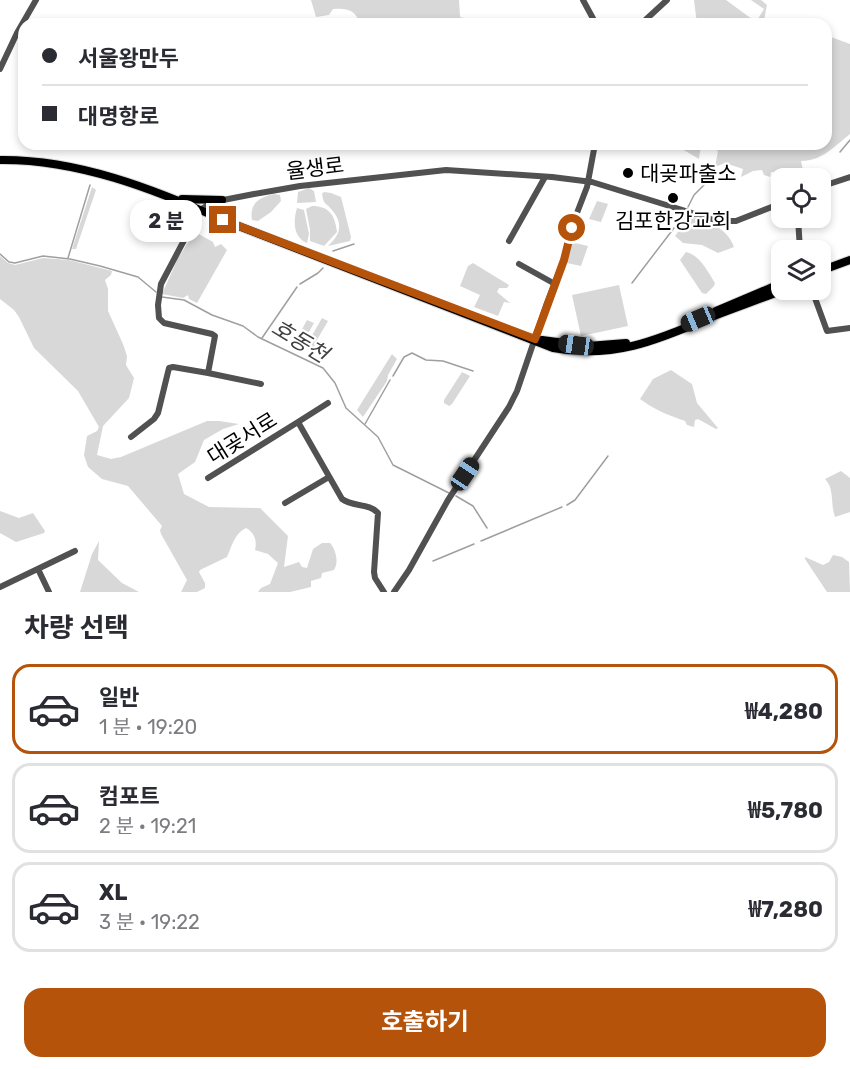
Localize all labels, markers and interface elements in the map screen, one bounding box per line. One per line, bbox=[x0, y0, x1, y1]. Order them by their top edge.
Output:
text: 서울왕만두 bbox=[78, 45, 179, 72]
text: 대명항로 bbox=[78, 103, 159, 130]
street label: 율생로 bbox=[285, 152, 345, 184]
place label: 대곶파출소 bbox=[640, 161, 737, 186]
marker: 대곶파출소 bbox=[621, 166, 635, 180]
map controls bbox=[771, 168, 831, 300]
button: locate bbox=[771, 168, 831, 228]
marker: 김포한강교회 bbox=[666, 191, 680, 205]
callout: 2 분 bbox=[130, 199, 202, 241]
route end bbox=[209, 206, 236, 233]
place label: 김포한강교회 bbox=[615, 208, 731, 233]
text: 2 분 bbox=[148, 209, 184, 233]
route start bbox=[558, 214, 585, 241]
button: layers bbox=[771, 240, 831, 300]
car bbox=[678, 304, 718, 334]
water label: 호동천 bbox=[267, 314, 335, 370]
car bbox=[557, 334, 595, 356]
street label: 대곶서로 bbox=[203, 407, 281, 469]
car bbox=[447, 454, 483, 494]
text: 차량 선택 bbox=[24, 612, 129, 644]
icon: car bbox=[27, 682, 81, 736]
text: 일반 bbox=[99, 684, 139, 711]
text: ₩4,280 bbox=[745, 698, 823, 725]
text: 1 분 · 19:20 bbox=[99, 715, 197, 739]
icon: car bbox=[27, 781, 81, 835]
text: 컴포트 bbox=[99, 783, 160, 810]
text: ₩5,780 bbox=[748, 797, 823, 824]
text: 2 분 · 19:21 bbox=[99, 814, 196, 838]
text: XL bbox=[99, 879, 127, 906]
icon: car bbox=[27, 880, 81, 934]
text: ₩7,280 bbox=[748, 896, 823, 923]
text: 3 분 · 19:22 bbox=[99, 910, 200, 934]
button: 호출하기 bbox=[24, 988, 826, 1057]

